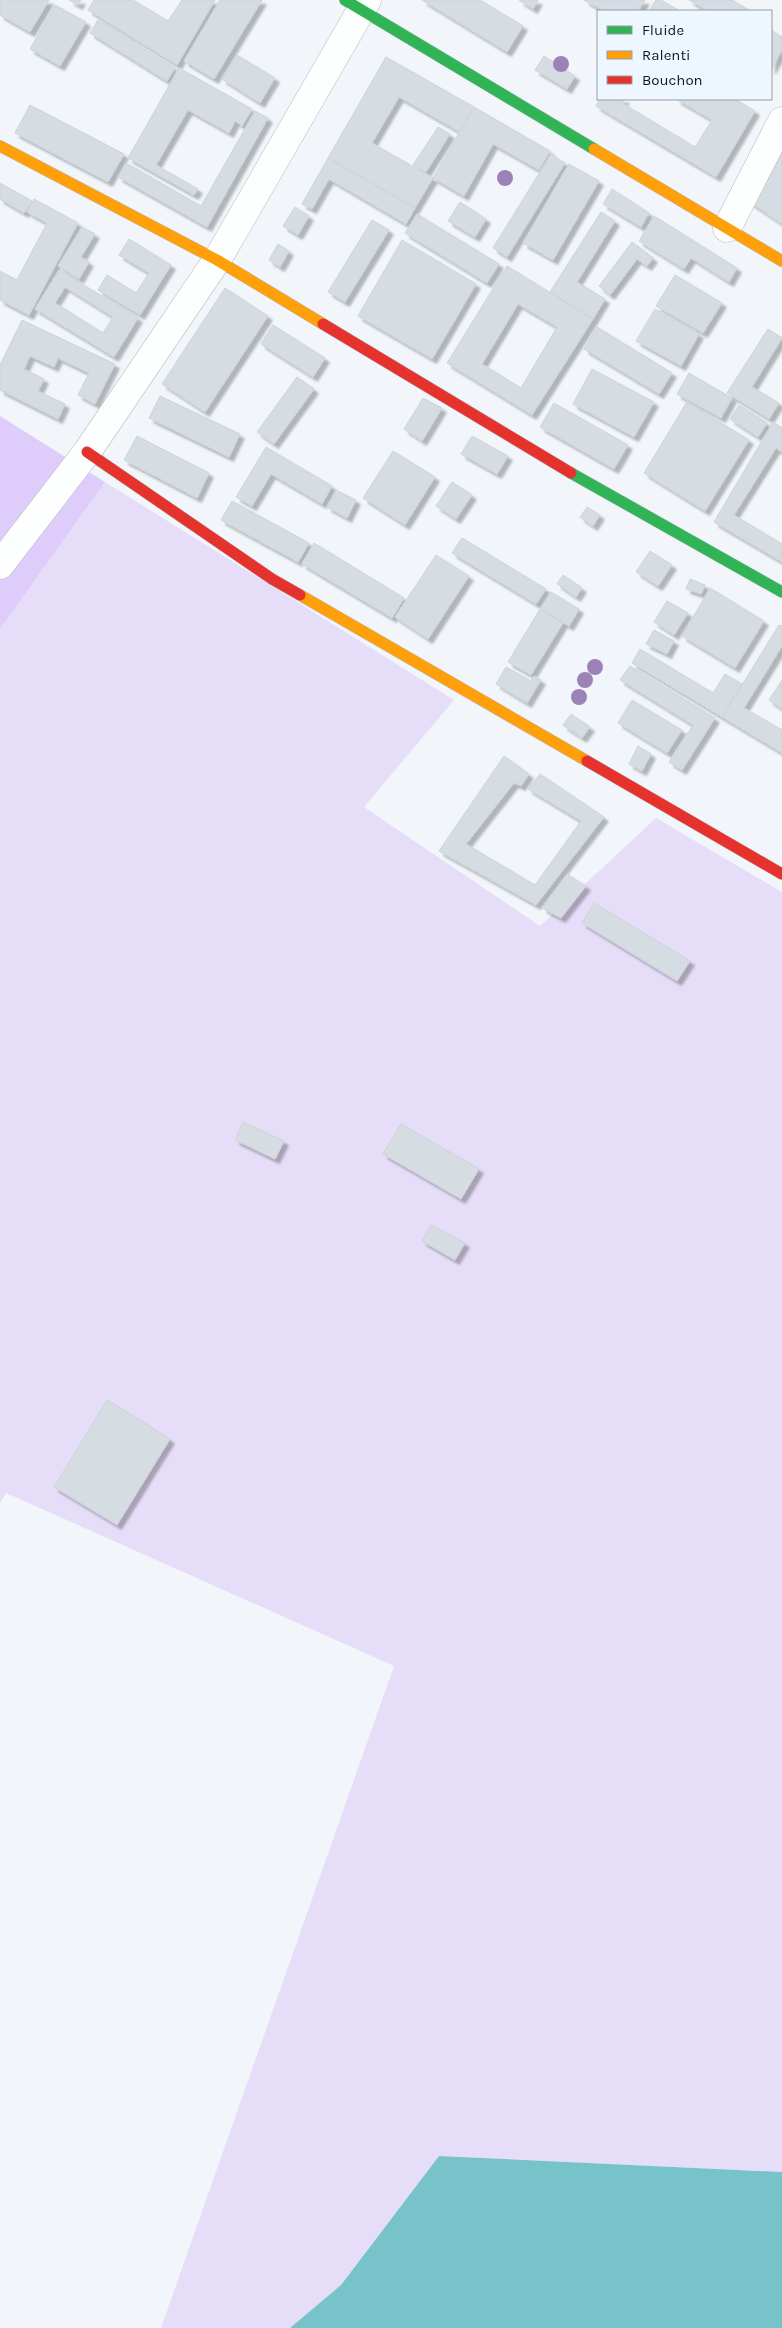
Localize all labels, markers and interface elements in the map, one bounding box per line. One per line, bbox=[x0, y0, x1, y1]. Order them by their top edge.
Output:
legend bbox=[597, 10, 772, 100]
text: Fluide bbox=[642, 21, 684, 39]
text: Ralenti bbox=[642, 46, 691, 64]
text: Bouchon bbox=[642, 71, 703, 89]

